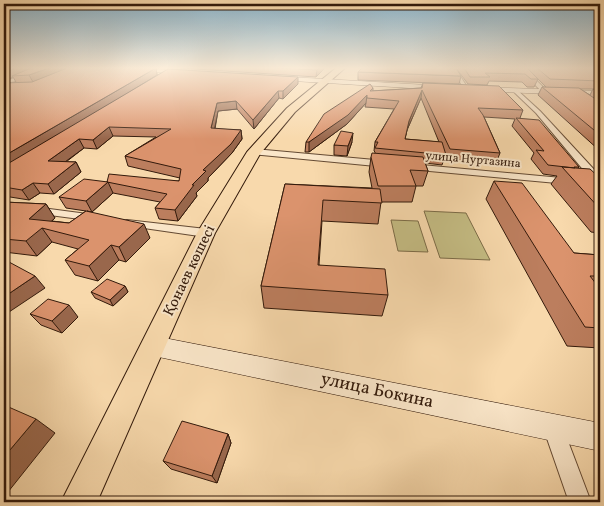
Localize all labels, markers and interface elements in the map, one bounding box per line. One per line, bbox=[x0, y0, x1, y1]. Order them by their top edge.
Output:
street label: улица Нуртазина bbox=[425, 148, 521, 172]
street label: Қонаев көшесі bbox=[159, 222, 221, 320]
street label: улица Бокина bbox=[318, 367, 436, 415]

